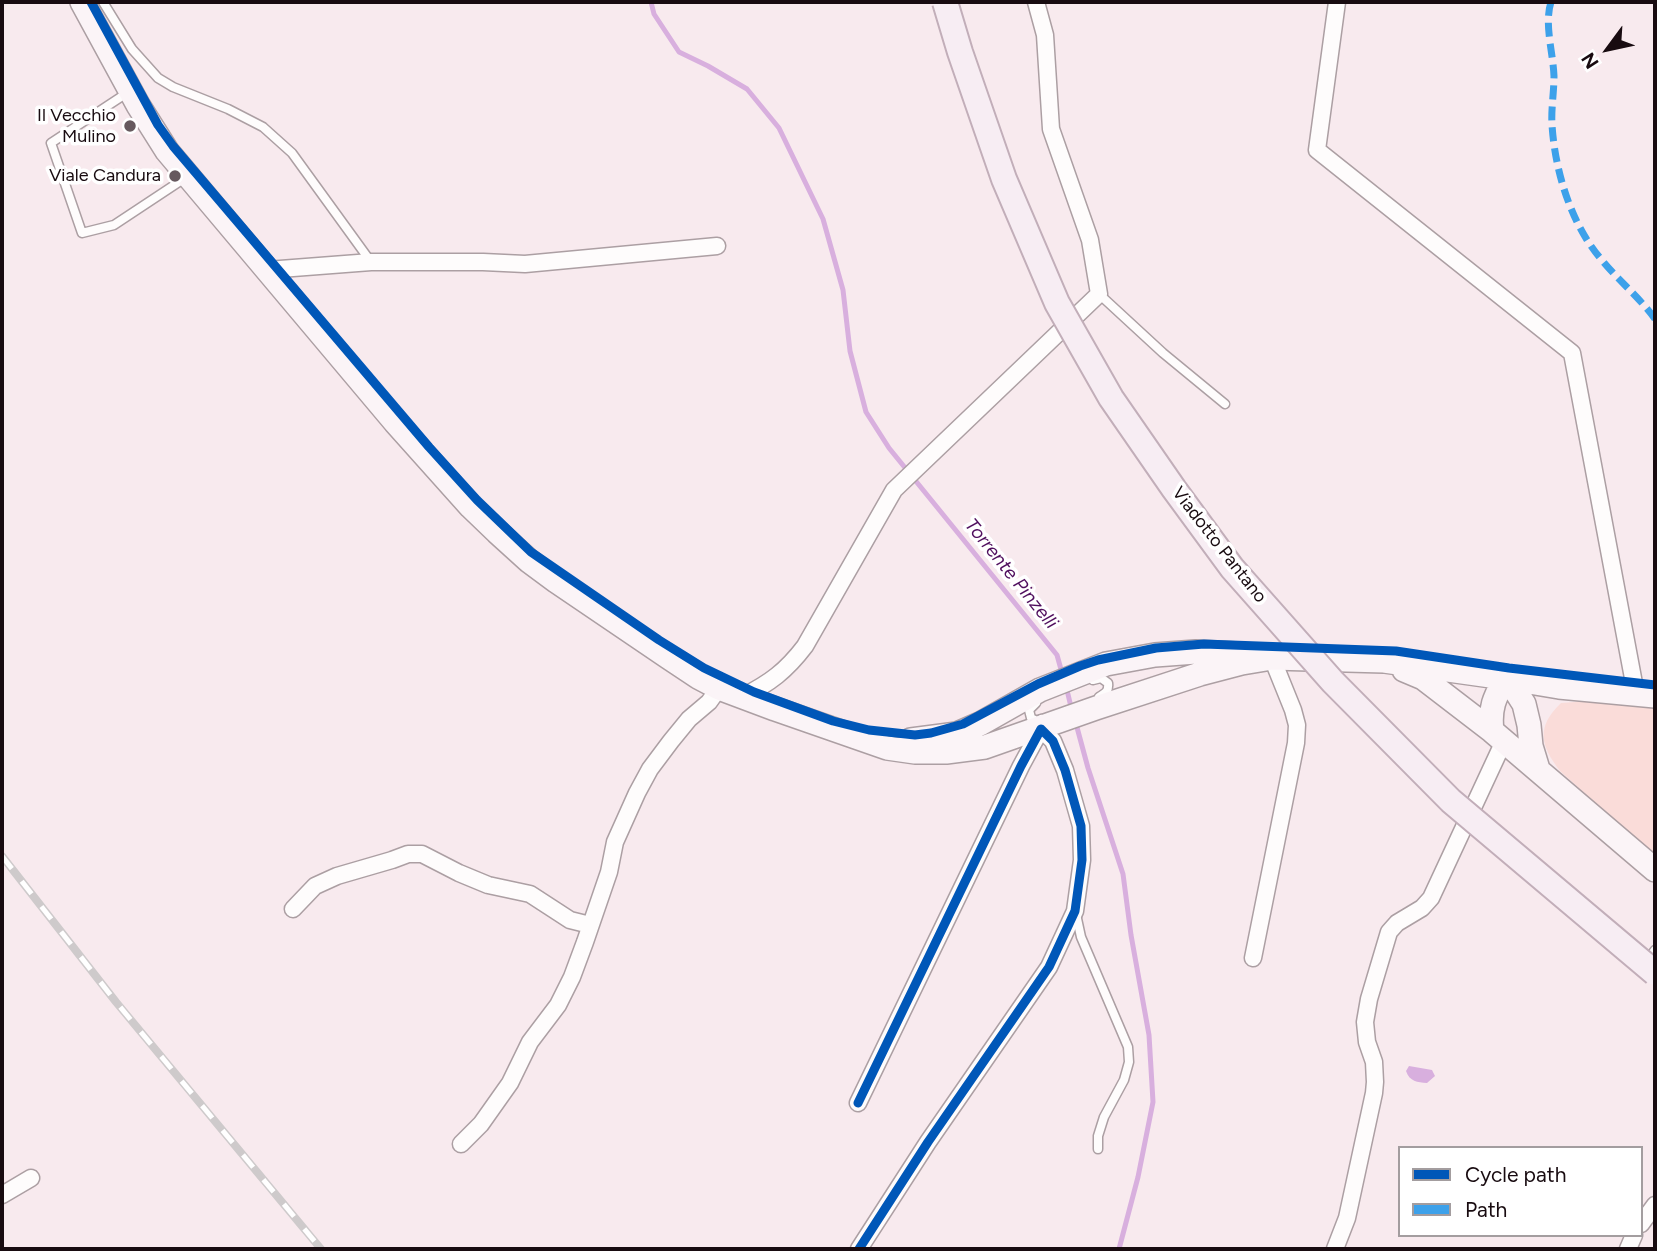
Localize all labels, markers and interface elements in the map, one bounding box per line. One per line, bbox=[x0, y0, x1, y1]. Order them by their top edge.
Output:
north arrow bbox=[1573, 14, 1643, 84]
text: N bbox=[1576, 48, 1604, 73]
place label: Il Vecchio Mulino bbox=[37, 105, 116, 148]
marker: Il Vecchio Mulino bbox=[122, 118, 138, 134]
place label: Viale Candura bbox=[49, 165, 161, 187]
marker: Viale Candura bbox=[167, 168, 183, 184]
street label: Viadotto Pantano bbox=[1167, 483, 1271, 607]
water label: Torrente Pinzelli bbox=[960, 514, 1062, 634]
legend bbox=[1398, 1146, 1643, 1237]
text: Cycle path bbox=[1465, 1162, 1566, 1187]
text: Path bbox=[1465, 1197, 1507, 1222]

